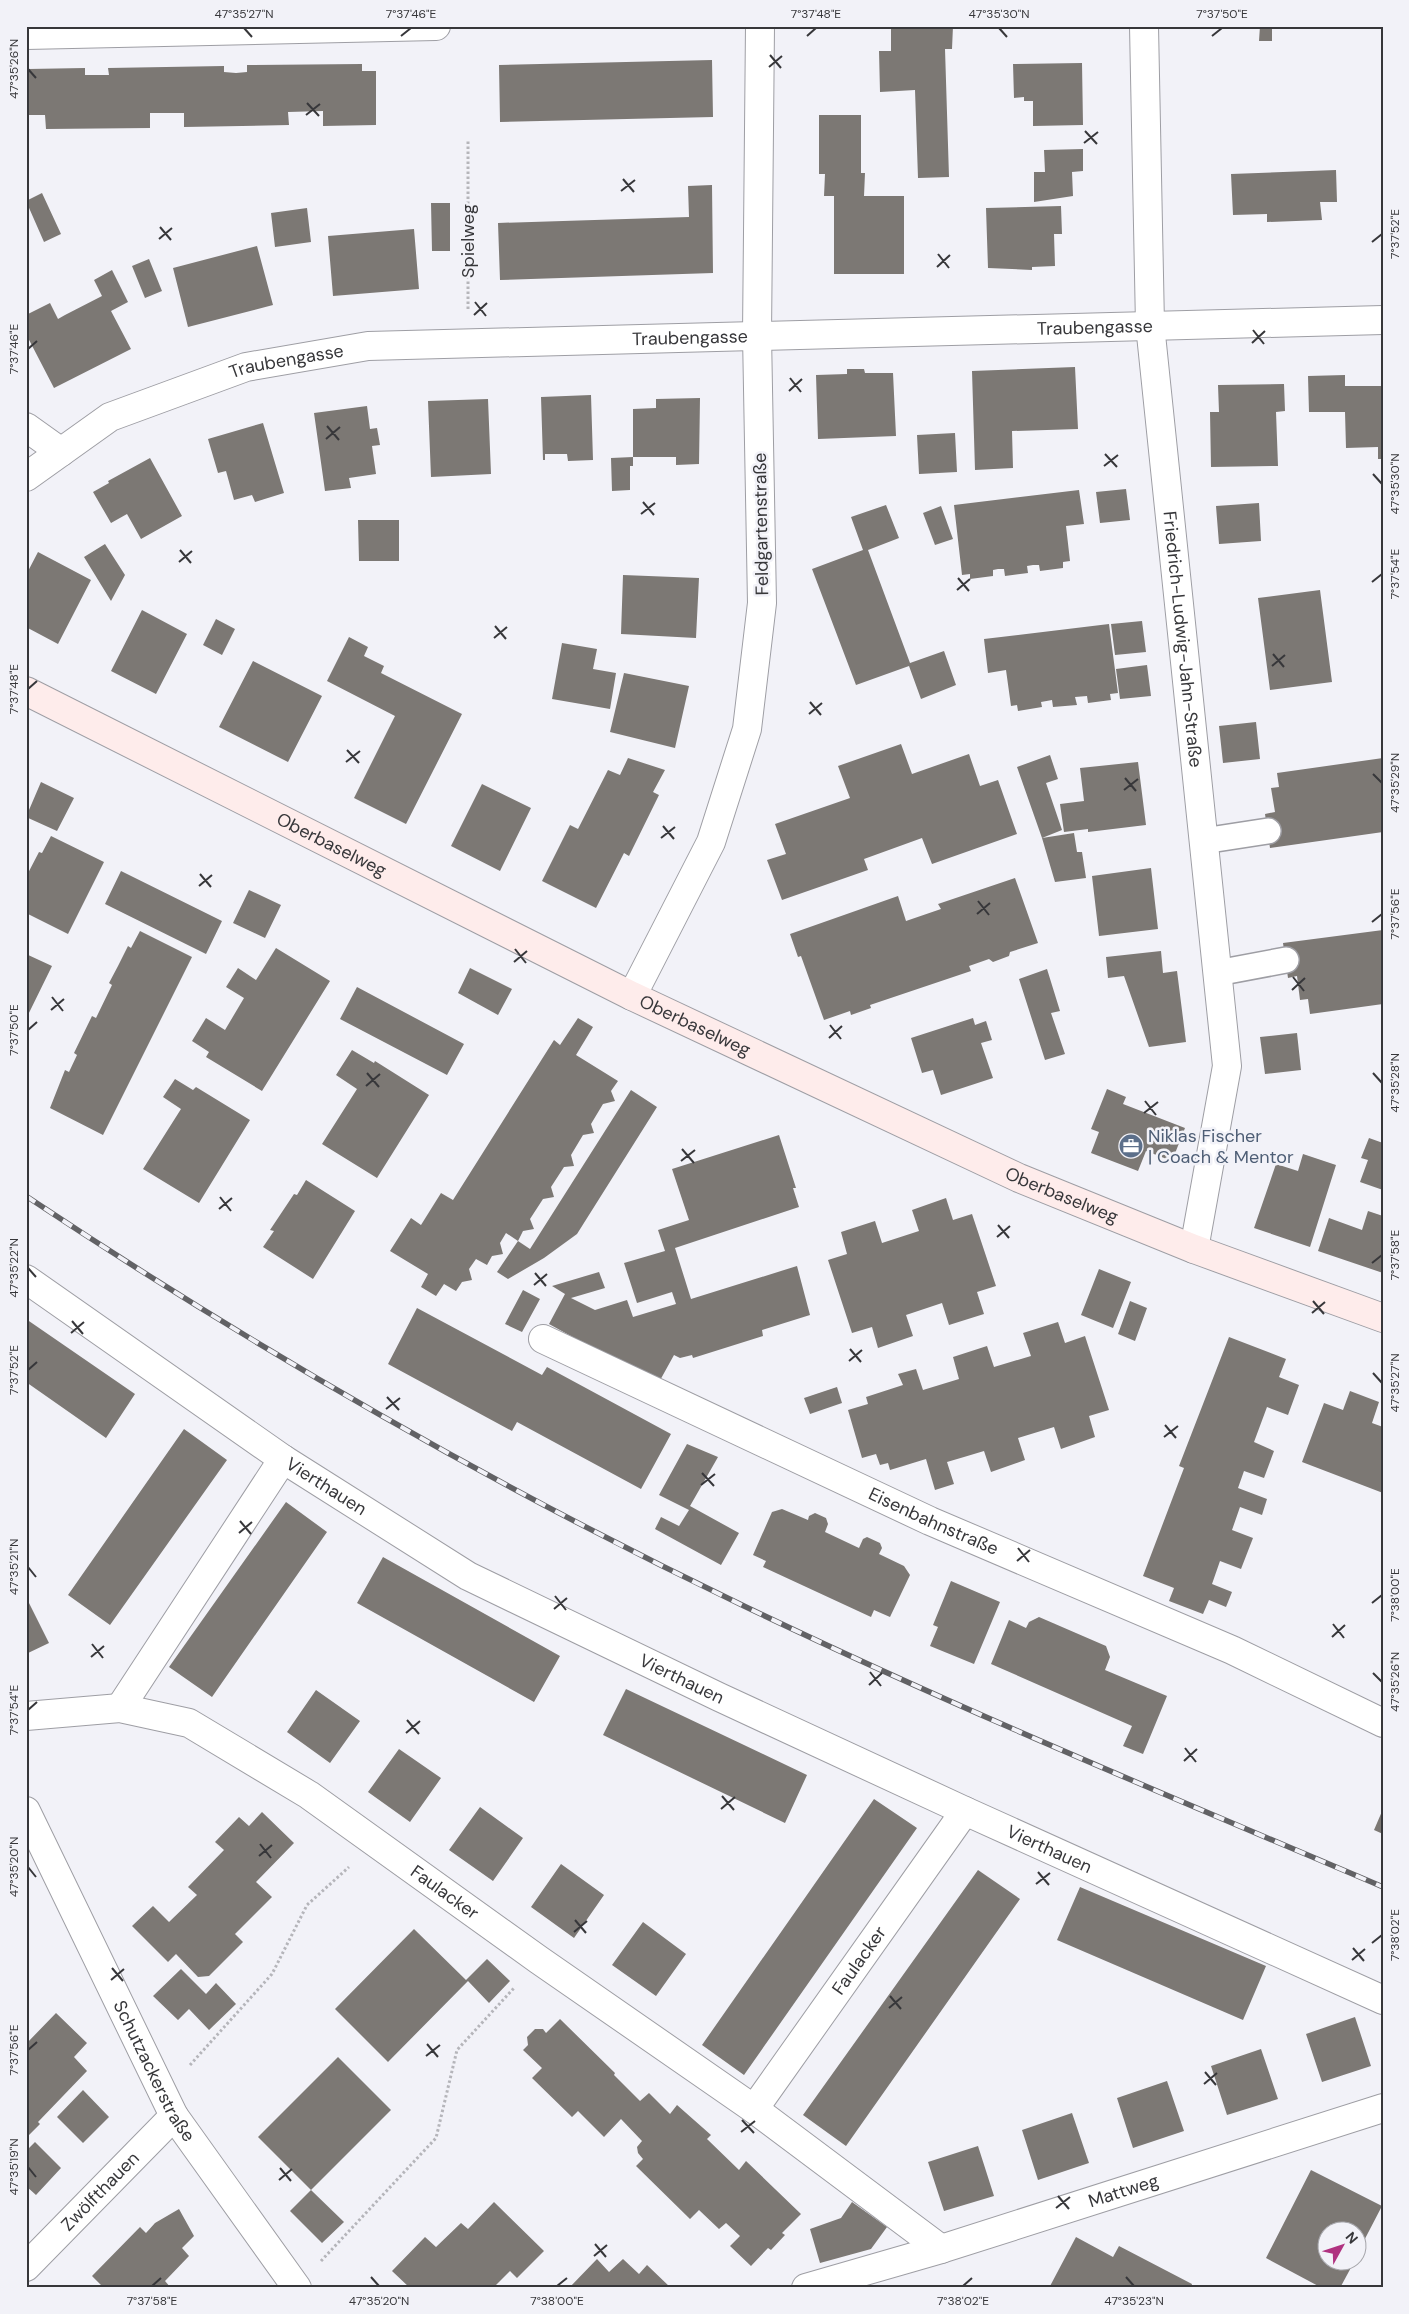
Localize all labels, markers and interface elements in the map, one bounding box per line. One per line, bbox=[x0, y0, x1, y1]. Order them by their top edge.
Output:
text: 47°35'27"N bbox=[214, 6, 274, 22]
text: 7°37'46"E bbox=[386, 6, 436, 22]
text: 7°37'48"E bbox=[791, 6, 841, 22]
text: 47°35'30"N bbox=[968, 6, 1030, 22]
text: 7°37'50"E bbox=[1196, 6, 1248, 22]
text: 47°35'26"N bbox=[6, 39, 22, 99]
street label: Spielweg bbox=[456, 204, 480, 278]
text: 7°37'52"E bbox=[1387, 209, 1403, 259]
street label: Traubengasse bbox=[1037, 314, 1153, 341]
text: 7°37'46"E bbox=[6, 324, 22, 374]
street label: Traubengasse bbox=[632, 324, 748, 351]
street label: Traubengasse bbox=[226, 338, 345, 384]
street label: Feldgartenstraße bbox=[748, 452, 774, 596]
text: 47°35'30"N bbox=[1387, 453, 1403, 515]
street label: Friedrich-Ludwig-Jahn-Straße bbox=[1157, 510, 1208, 769]
text: 7°37'54"E bbox=[1387, 548, 1403, 599]
text: 7°37'48"E bbox=[6, 664, 22, 714]
text: 47°35'29"N bbox=[1387, 753, 1403, 813]
street label: Oberbaselweg bbox=[272, 807, 391, 882]
text: 7°37'56"E bbox=[1387, 888, 1403, 939]
street label: Oberbaselweg bbox=[636, 989, 754, 1062]
text: 7°37'50"E bbox=[6, 1004, 22, 1056]
text: 47°35'28"N bbox=[1387, 1053, 1403, 1113]
place label: Niklas Fischer | Coach & Mentor bbox=[1148, 1124, 1294, 1169]
office icon: Niklas Fischer | Coach & Mentor bbox=[1118, 1133, 1144, 1159]
street label: Oberbaselweg bbox=[1001, 1161, 1122, 1229]
text: 7°37'58"E bbox=[1387, 1229, 1403, 1280]
text: 47°35'22"N bbox=[6, 1238, 22, 1298]
text: 7°37'52"E bbox=[6, 1345, 22, 1395]
text: 47°35'27"N bbox=[1387, 1353, 1403, 1413]
street label: Vierthauen bbox=[281, 1452, 371, 1521]
street label: Eisenbahnstraße bbox=[865, 1482, 1002, 1561]
text: 47°35'21"N bbox=[6, 1539, 22, 1595]
text: 7°38'00"E bbox=[1387, 1568, 1403, 1622]
street label: Vierthauen bbox=[635, 1648, 728, 1710]
text: 47°35'26"N bbox=[1387, 1652, 1403, 1712]
text: 7°37'54"E bbox=[6, 1684, 22, 1735]
street label: Vierthauen bbox=[1003, 1819, 1096, 1879]
text: 47°35'20"N bbox=[6, 1837, 22, 1897]
street label: Faulacker bbox=[406, 1860, 484, 1925]
text: 7°38'02"E bbox=[1387, 1909, 1403, 1961]
street label: Faulacker bbox=[827, 1921, 892, 1999]
street label: Schutzackerstraße bbox=[108, 1996, 201, 2147]
text: 7°37'56"E bbox=[6, 2024, 22, 2075]
text: 47°35'19"N bbox=[6, 2139, 22, 2196]
street label: Zwölfthauen bbox=[56, 2146, 145, 2236]
street label: Mattweg bbox=[1085, 2168, 1162, 2213]
north arrow bbox=[1316, 2222, 1366, 2272]
text: N bbox=[1342, 2228, 1362, 2247]
text: 7°37'58"E bbox=[127, 2293, 178, 2309]
text: 47°35'20"N bbox=[349, 2293, 409, 2309]
text: 7°38'00"E bbox=[530, 2293, 584, 2309]
text: 7°38'02"E bbox=[937, 2293, 989, 2309]
text: 47°35'23"N bbox=[1104, 2293, 1164, 2309]

